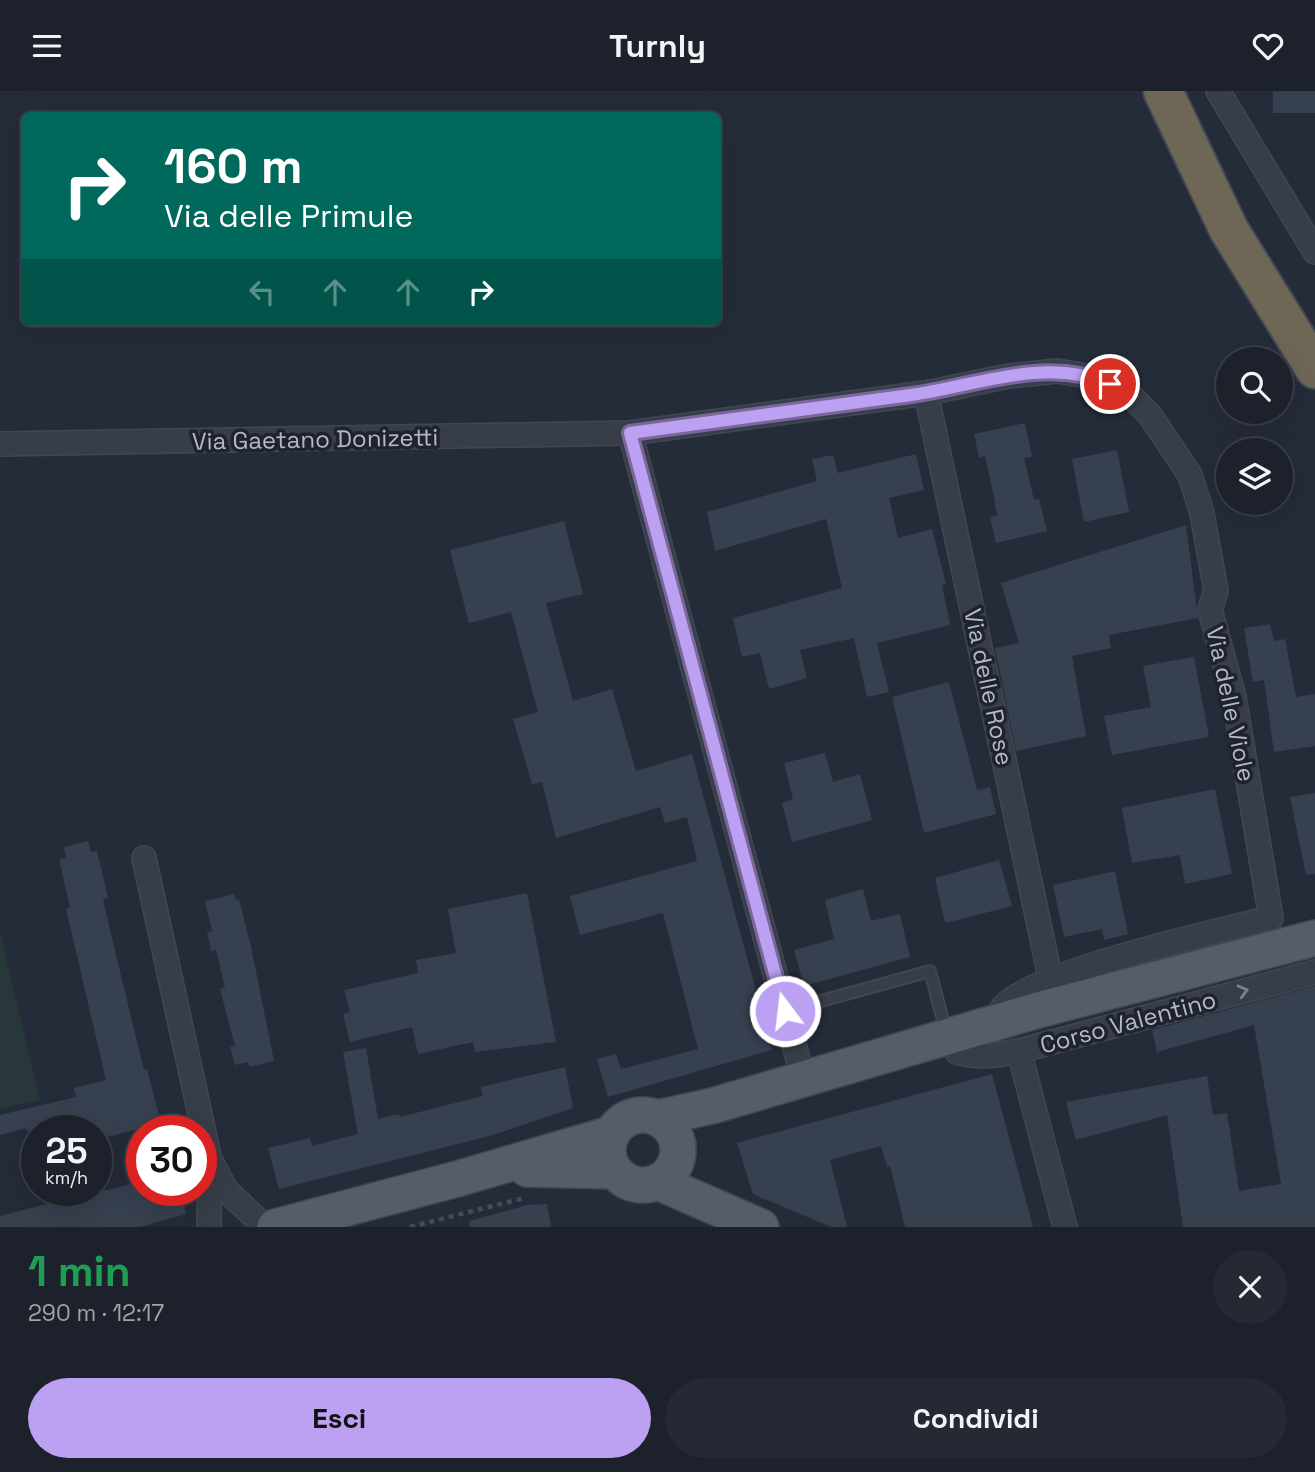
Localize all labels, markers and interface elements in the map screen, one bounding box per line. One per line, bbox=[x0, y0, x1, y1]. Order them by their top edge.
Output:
text: Turnly bbox=[609, 26, 706, 66]
icon: menu bbox=[28, 27, 66, 65]
icon: heart bbox=[1249, 27, 1287, 65]
text: 160 m bbox=[164, 135, 302, 197]
icon: right bbox=[49, 140, 140, 231]
text: Via delle Primule bbox=[164, 196, 413, 236]
icon: left bbox=[243, 273, 281, 311]
icon: ahead bbox=[316, 273, 354, 311]
icon: ahead bbox=[389, 273, 427, 311]
icon: right bbox=[462, 273, 500, 311]
map controls bbox=[1216, 347, 1293, 515]
button: search bbox=[1216, 347, 1293, 424]
pin bbox=[1080, 354, 1140, 414]
icon: arrive bbox=[1091, 365, 1129, 403]
street label: Via Gaetano Donizetti bbox=[192, 421, 438, 457]
button: layers bbox=[1216, 438, 1293, 515]
street label: Via delle Rose bbox=[957, 606, 1021, 768]
street label: Via delle Viole bbox=[1199, 624, 1263, 784]
position arrow bbox=[748, 974, 822, 1048]
street label: Corso Valentino bbox=[1037, 984, 1219, 1060]
one-way arrow bbox=[1237, 985, 1249, 1000]
speed limit sign: 30 bbox=[126, 1115, 217, 1206]
text: 25 bbox=[46, 1129, 87, 1173]
text: km/h bbox=[45, 1166, 88, 1189]
text: 1 min bbox=[28, 1245, 131, 1298]
button: close bbox=[1213, 1250, 1287, 1324]
text: 290 m · 12:17 bbox=[28, 1298, 164, 1328]
button: Esci bbox=[28, 1378, 651, 1458]
button: Condividi bbox=[665, 1378, 1287, 1458]

